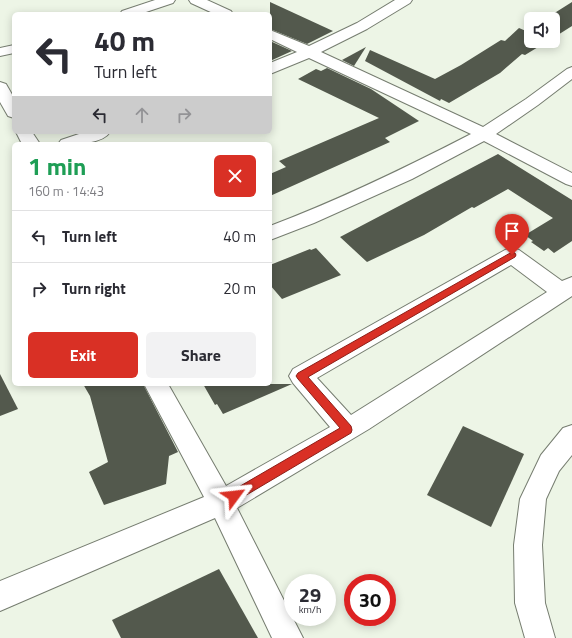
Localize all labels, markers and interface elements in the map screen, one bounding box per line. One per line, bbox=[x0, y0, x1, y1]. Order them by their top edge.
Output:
map controls bbox=[524, 12, 560, 48]
button: sound bbox=[524, 12, 560, 48]
text: 40 m bbox=[94, 19, 155, 62]
icon: left bbox=[28, 28, 80, 80]
text: Turn left bbox=[94, 58, 157, 85]
icon: left bbox=[89, 104, 111, 126]
icon: ahead bbox=[131, 104, 153, 126]
icon: right bbox=[173, 104, 195, 126]
text: 1 min bbox=[28, 148, 86, 184]
button: close bbox=[214, 155, 256, 197]
text: 160 m · 14:43 bbox=[28, 181, 104, 201]
pin bbox=[495, 214, 529, 255]
icon: arrive bbox=[501, 220, 523, 242]
text: Turn left bbox=[62, 225, 117, 248]
text: 40 m bbox=[223, 225, 256, 248]
icon: left bbox=[28, 226, 50, 248]
text: Turn right bbox=[62, 277, 126, 300]
text: 20 m bbox=[223, 277, 256, 300]
icon: right bbox=[28, 278, 50, 300]
button: Exit bbox=[28, 332, 138, 378]
button: Share bbox=[146, 332, 256, 378]
position arrow bbox=[213, 475, 255, 517]
speed limit sign: 30 bbox=[344, 574, 396, 626]
text: 29 bbox=[299, 579, 321, 610]
text: km/h bbox=[299, 602, 321, 617]

